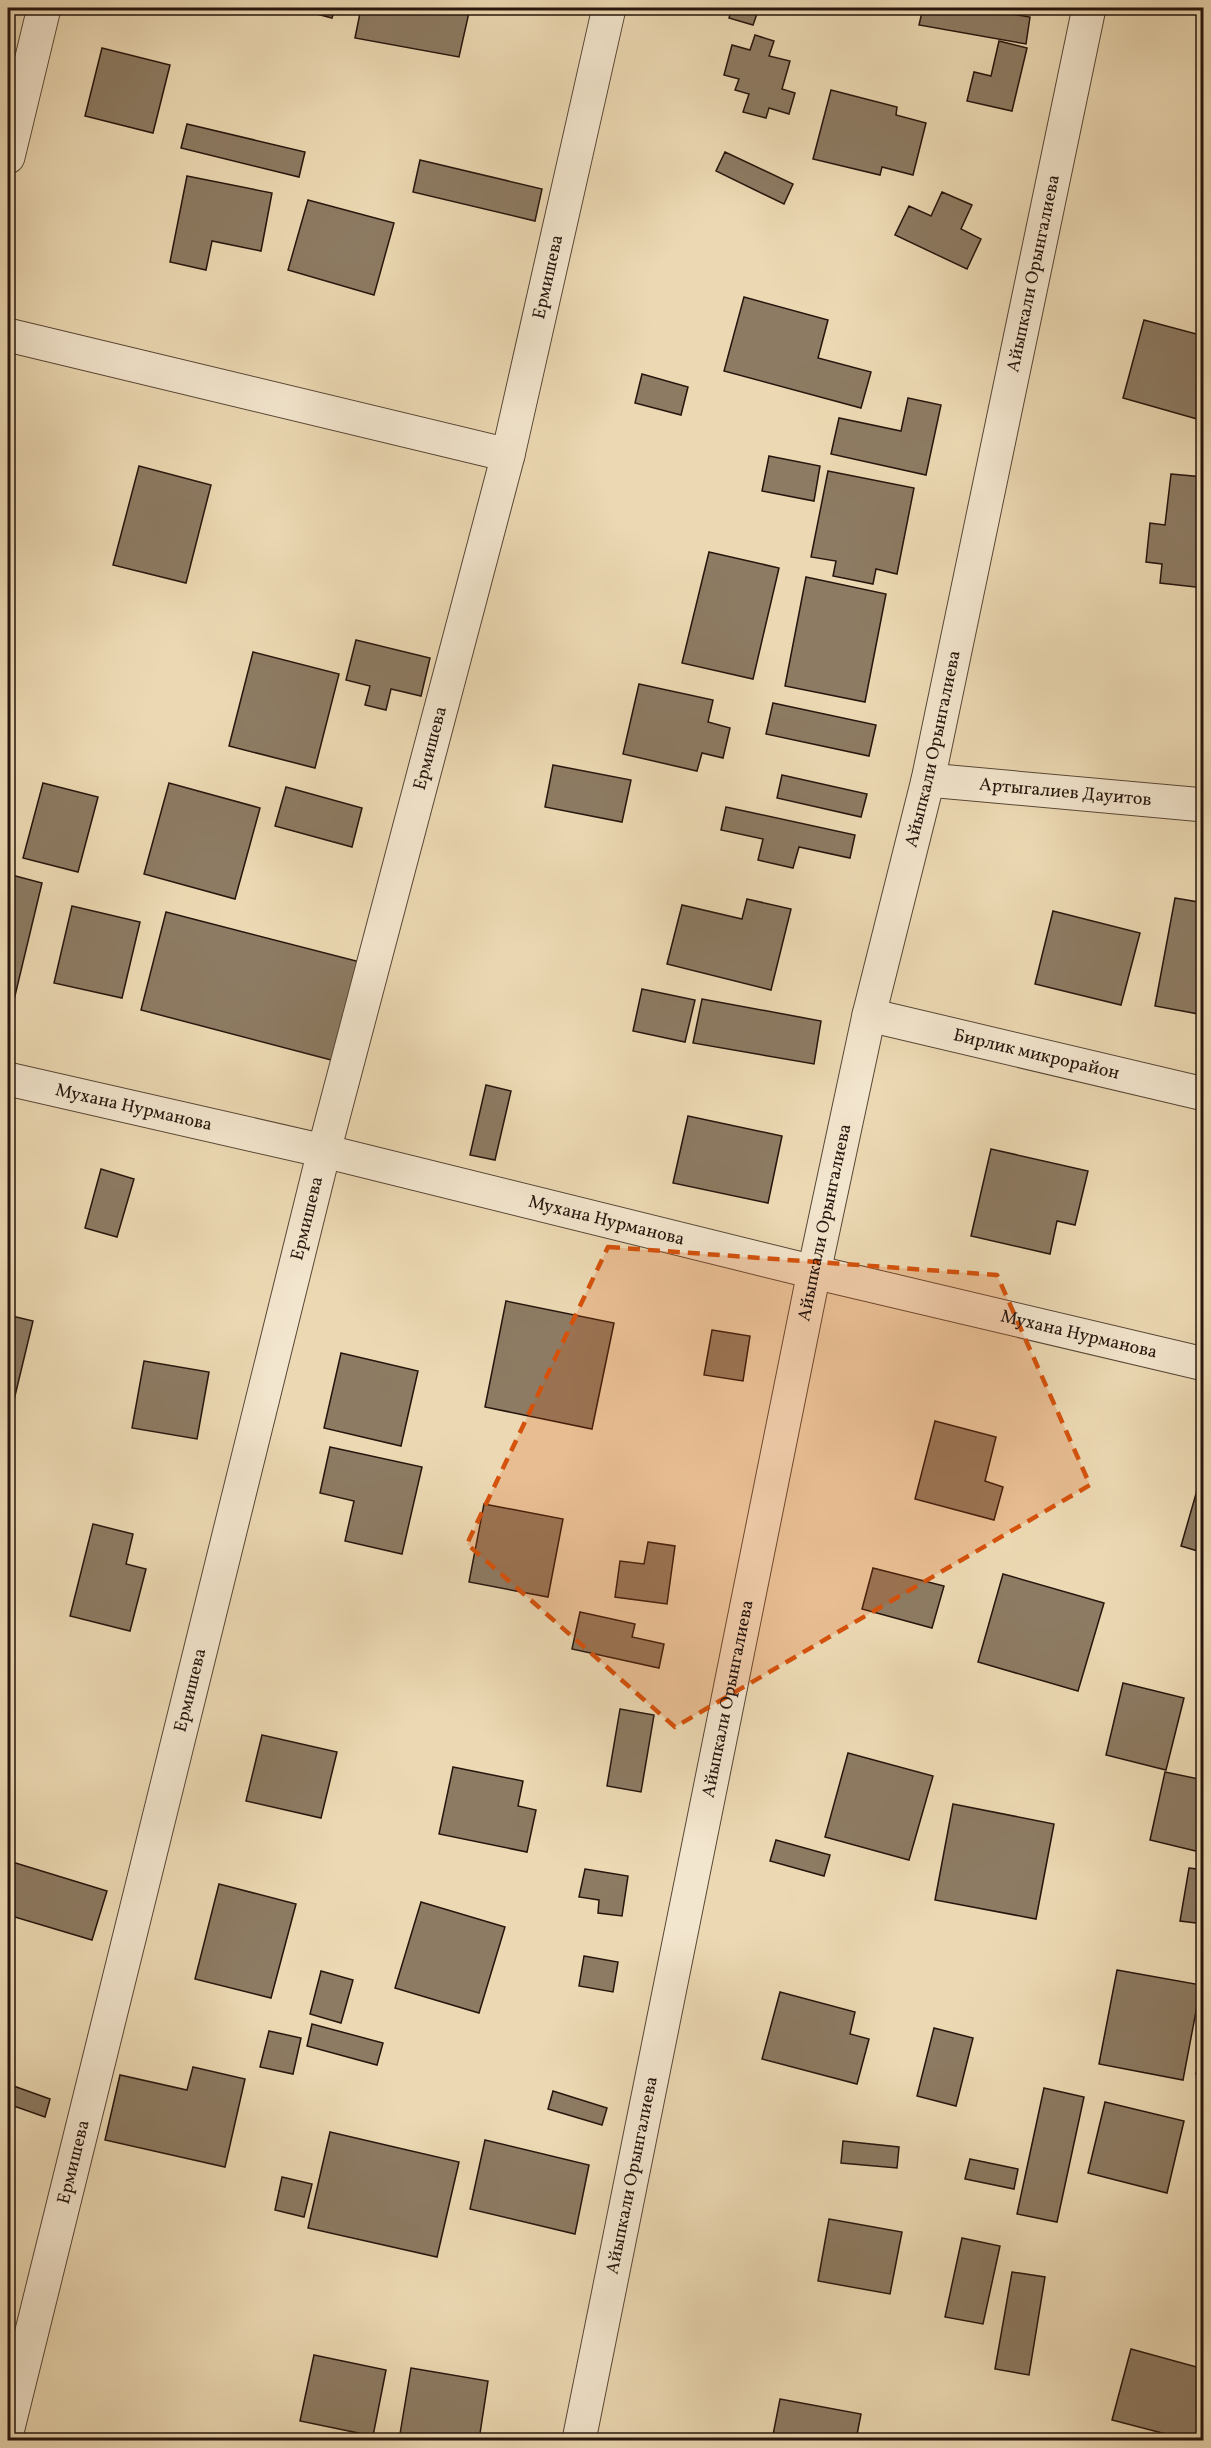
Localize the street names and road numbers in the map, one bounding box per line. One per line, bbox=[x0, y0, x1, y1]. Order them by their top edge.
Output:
street label: Айыпкали Орынгалиева bbox=[1001, 172, 1066, 375]
street label: Ермишева bbox=[527, 232, 570, 322]
street label: Айыпкали Орынгалиева bbox=[899, 648, 967, 850]
street label: Ермишева bbox=[407, 704, 454, 793]
street label: Артыгалиев Дауитов bbox=[978, 772, 1153, 813]
street label: Бирлик микрорайон bbox=[951, 1023, 1122, 1086]
street label: Мухана Нурманова bbox=[53, 1078, 215, 1138]
street label: Айыпкали Орынгалиева bbox=[792, 1121, 858, 1324]
street label: Ермишева bbox=[285, 1174, 330, 1263]
street label: Мухана Нурманова bbox=[526, 1189, 687, 1252]
street label: Мухана Нурманова bbox=[998, 1304, 1160, 1365]
street label: Айыпкали Орынгалиева bbox=[696, 1598, 760, 1800]
street label: Ермишева bbox=[168, 1646, 213, 1735]
street label: Айыпкали Орынгалиева bbox=[600, 2074, 664, 2276]
street label: Ермишева bbox=[51, 2117, 96, 2207]

